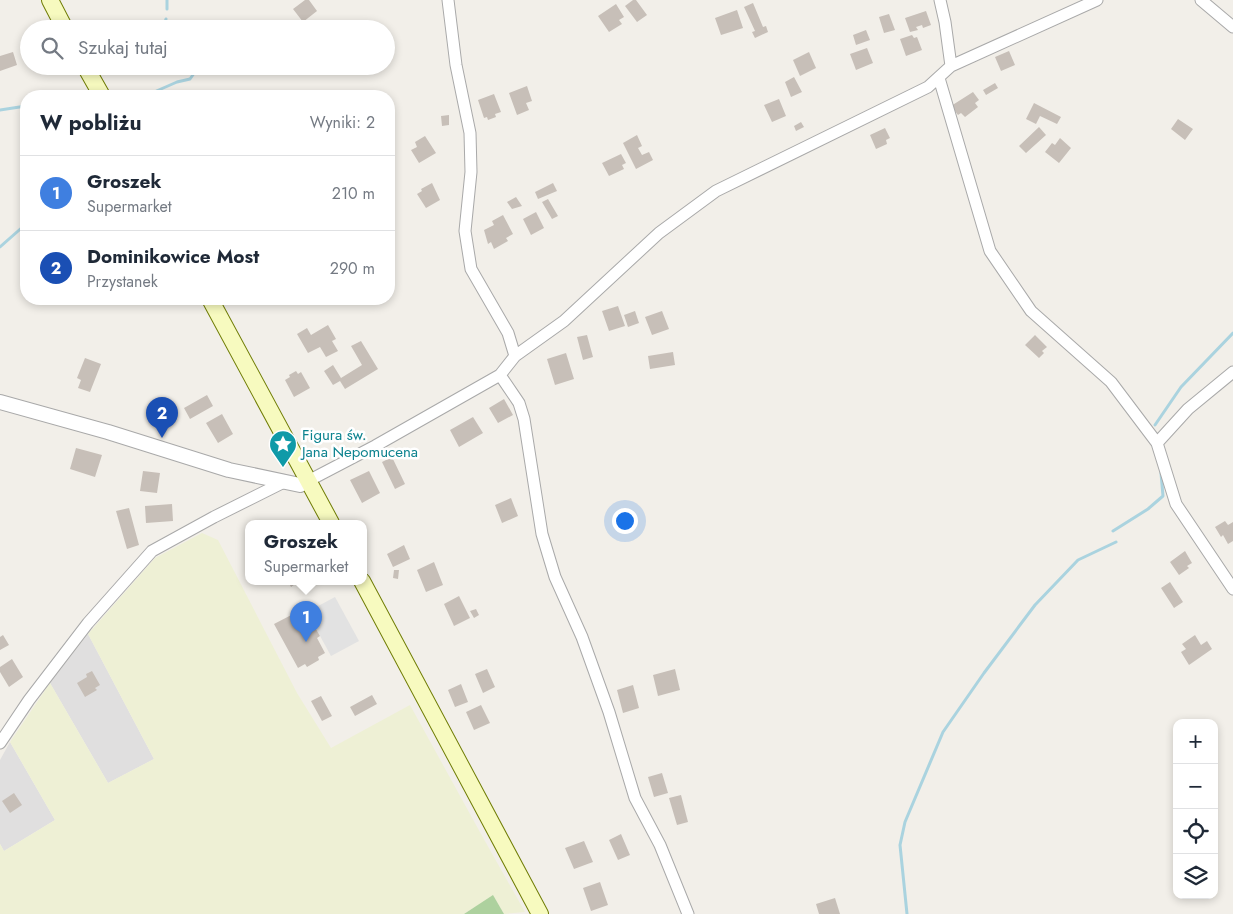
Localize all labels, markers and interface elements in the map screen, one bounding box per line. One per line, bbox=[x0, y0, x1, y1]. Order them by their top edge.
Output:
search box bbox=[20, 20, 395, 75]
icon: search bbox=[38, 34, 66, 62]
text: Szukaj tutaj bbox=[78, 34, 168, 61]
text: W pobliżu bbox=[40, 108, 141, 138]
text: Wyniki: 2 bbox=[310, 111, 375, 134]
text: Groszek bbox=[87, 168, 161, 195]
text: 1 bbox=[52, 182, 60, 205]
text: 210 m bbox=[332, 182, 375, 205]
text: Supermarket bbox=[87, 195, 172, 218]
text: Dominikowice Most bbox=[87, 243, 259, 270]
text: 2 bbox=[51, 257, 61, 280]
text: 290 m bbox=[330, 257, 375, 280]
text: Przystanek bbox=[87, 270, 158, 293]
pin: 2 bbox=[146, 397, 178, 438]
place label: Figura św. Jana Nepomucena bbox=[300, 424, 418, 463]
place icon: Figura św. Jana Nepomucena bbox=[268, 429, 298, 468]
your location bbox=[612, 508, 638, 534]
popup bbox=[245, 520, 367, 585]
text: Groszek bbox=[264, 528, 338, 555]
text: Supermarket bbox=[264, 555, 348, 578]
pin: 1 bbox=[290, 601, 322, 642]
map controls bbox=[1173, 719, 1218, 899]
button: + bbox=[1173, 719, 1218, 764]
button: − bbox=[1173, 764, 1218, 809]
button: locate bbox=[1173, 809, 1218, 854]
button: layers bbox=[1173, 854, 1218, 899]

